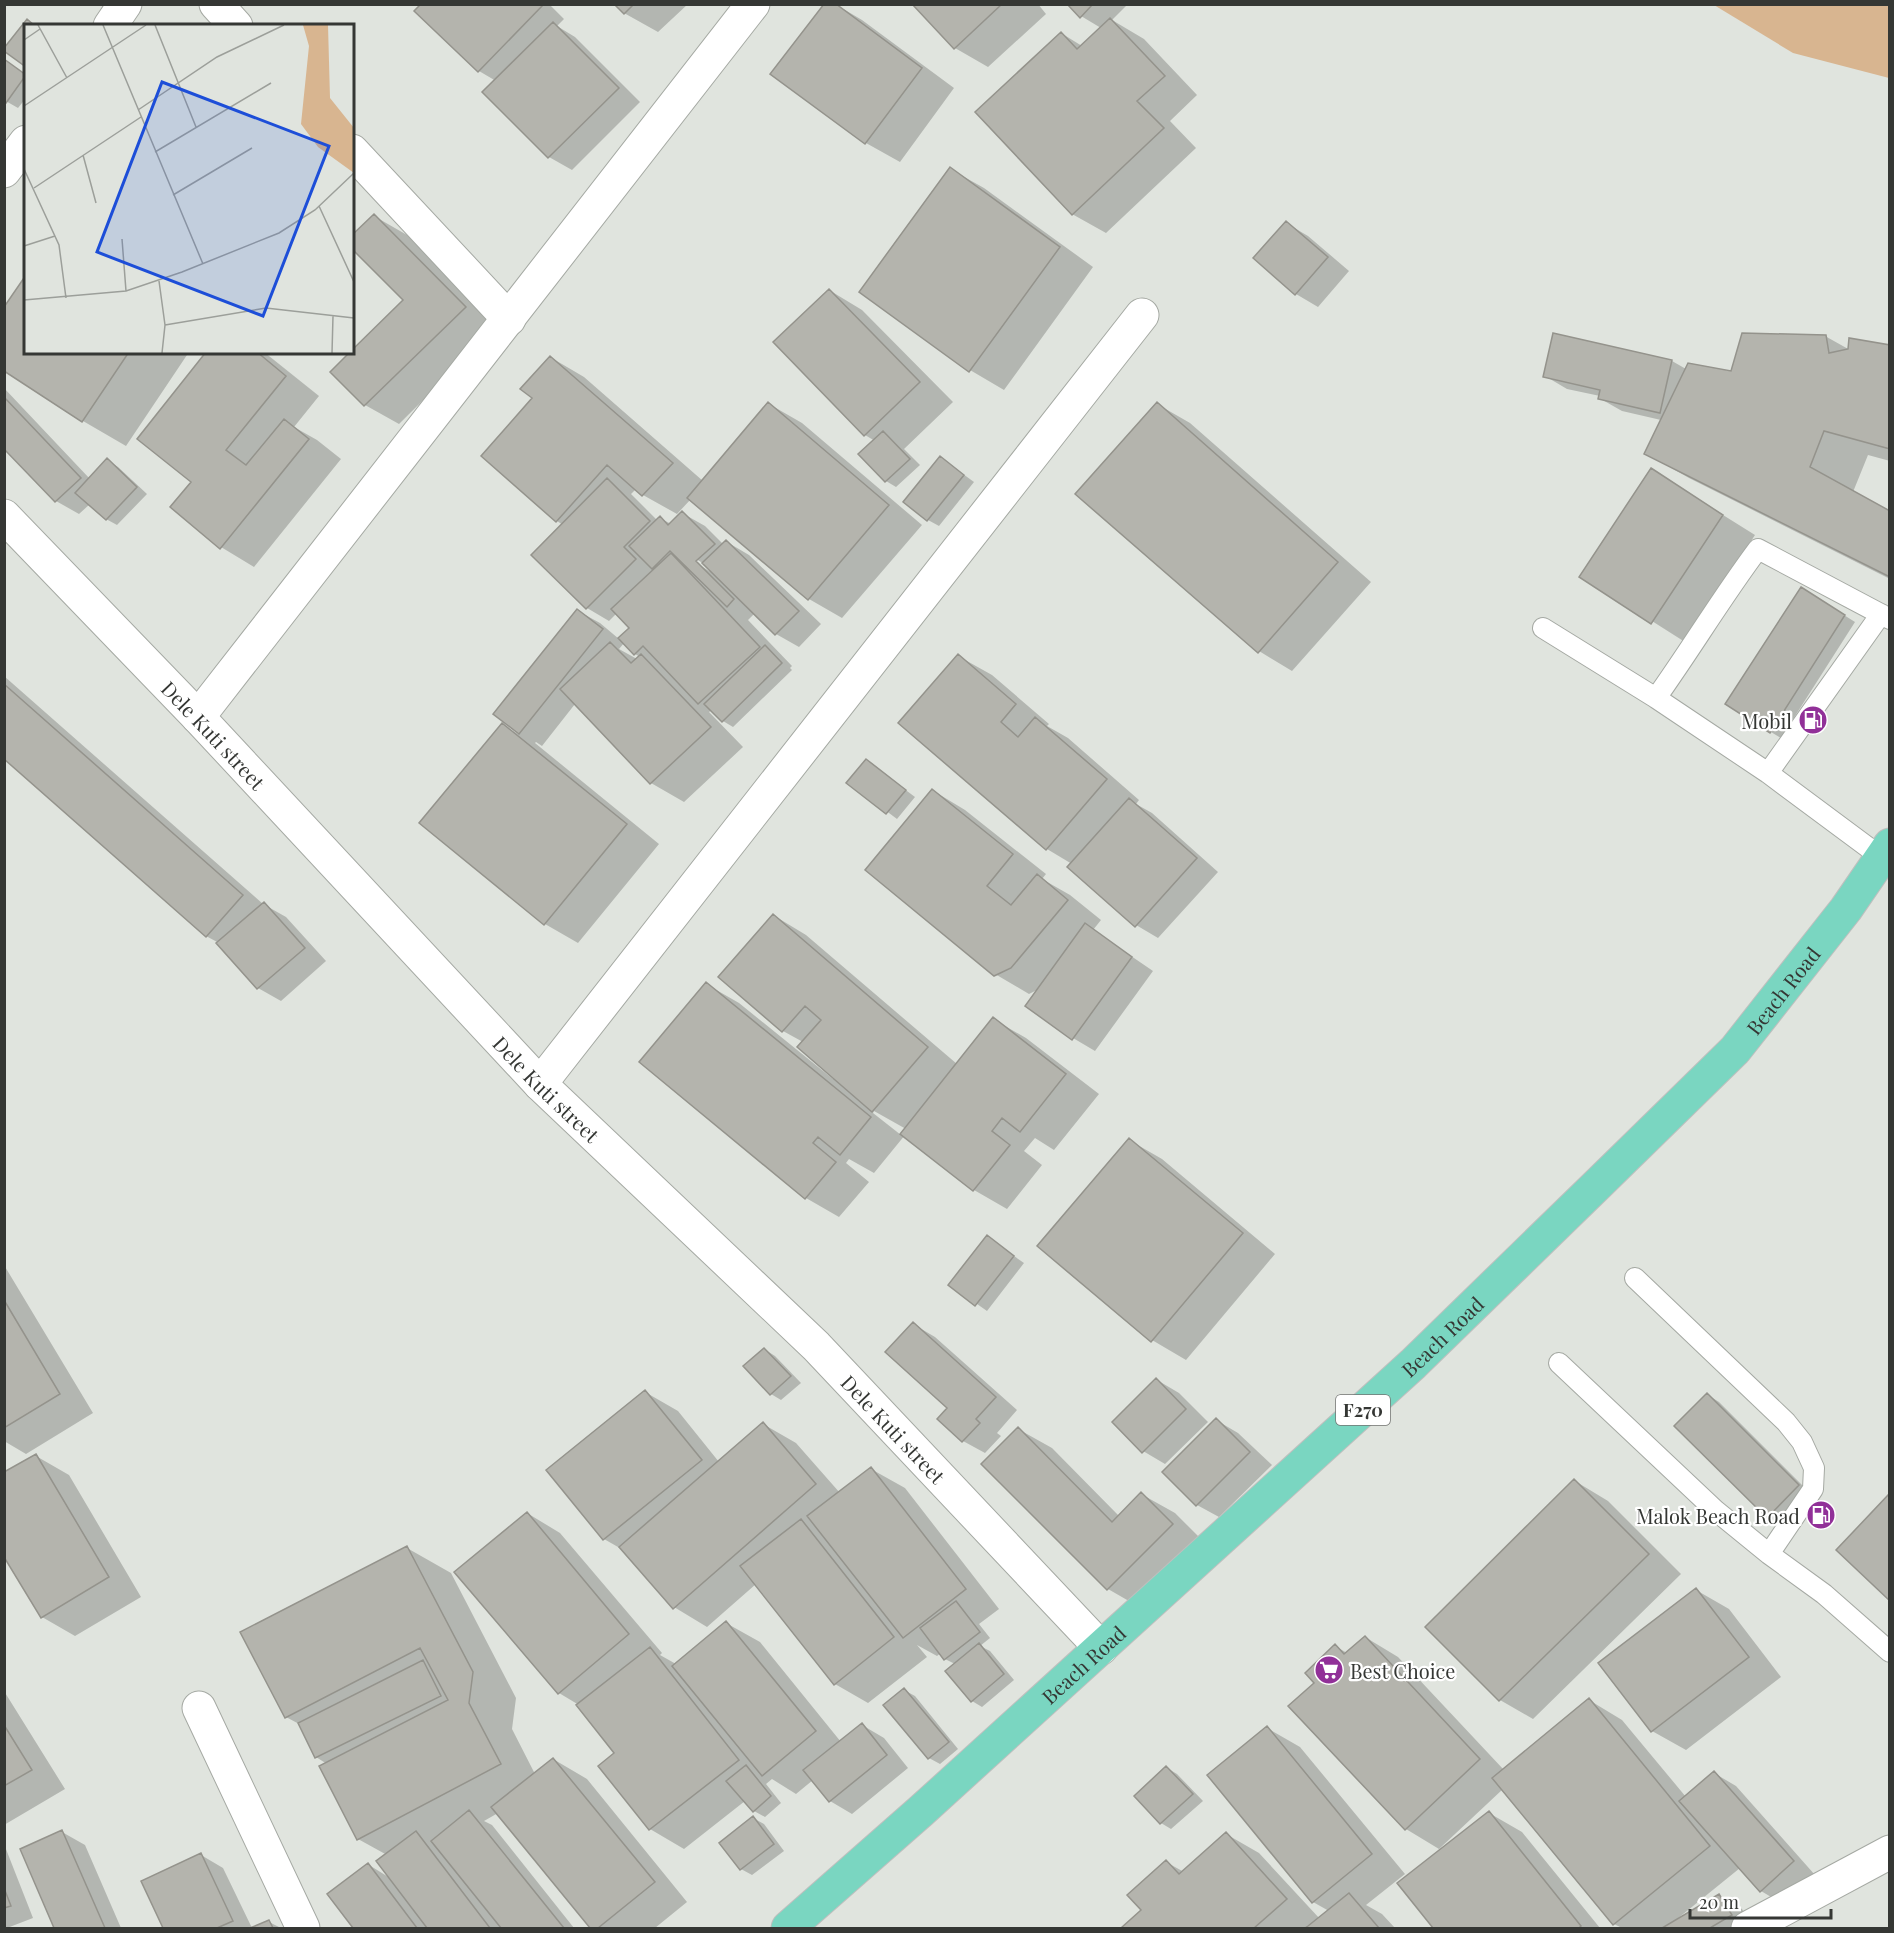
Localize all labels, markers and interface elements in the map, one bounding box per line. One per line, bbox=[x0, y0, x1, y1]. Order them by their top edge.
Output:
inset map bbox=[24, 24, 354, 354]
street label: Dele Kuti street bbox=[156, 674, 272, 795]
fuel station icon: Mobil bbox=[1797, 704, 1829, 736]
place label: Mobil bbox=[1741, 707, 1792, 734]
street label: Beach Road bbox=[1739, 940, 1825, 1039]
street label: Dele Kuti street bbox=[488, 1030, 606, 1148]
street label: Beach Road bbox=[1395, 1290, 1489, 1382]
street label: Dele Kuti street bbox=[836, 1368, 952, 1489]
road number: F270 bbox=[1336, 1395, 1390, 1425]
fuel station icon: Malok Beach Road bbox=[1805, 1499, 1837, 1531]
place label: Malok Beach Road bbox=[1636, 1502, 1800, 1529]
street label: Beach Road bbox=[1035, 1618, 1131, 1709]
supermarket icon: Best Choice bbox=[1313, 1654, 1345, 1686]
place label: Best Choice bbox=[1350, 1657, 1455, 1684]
scale bar bbox=[1690, 1882, 1831, 1920]
text: 20 m bbox=[1699, 1890, 1739, 1914]

